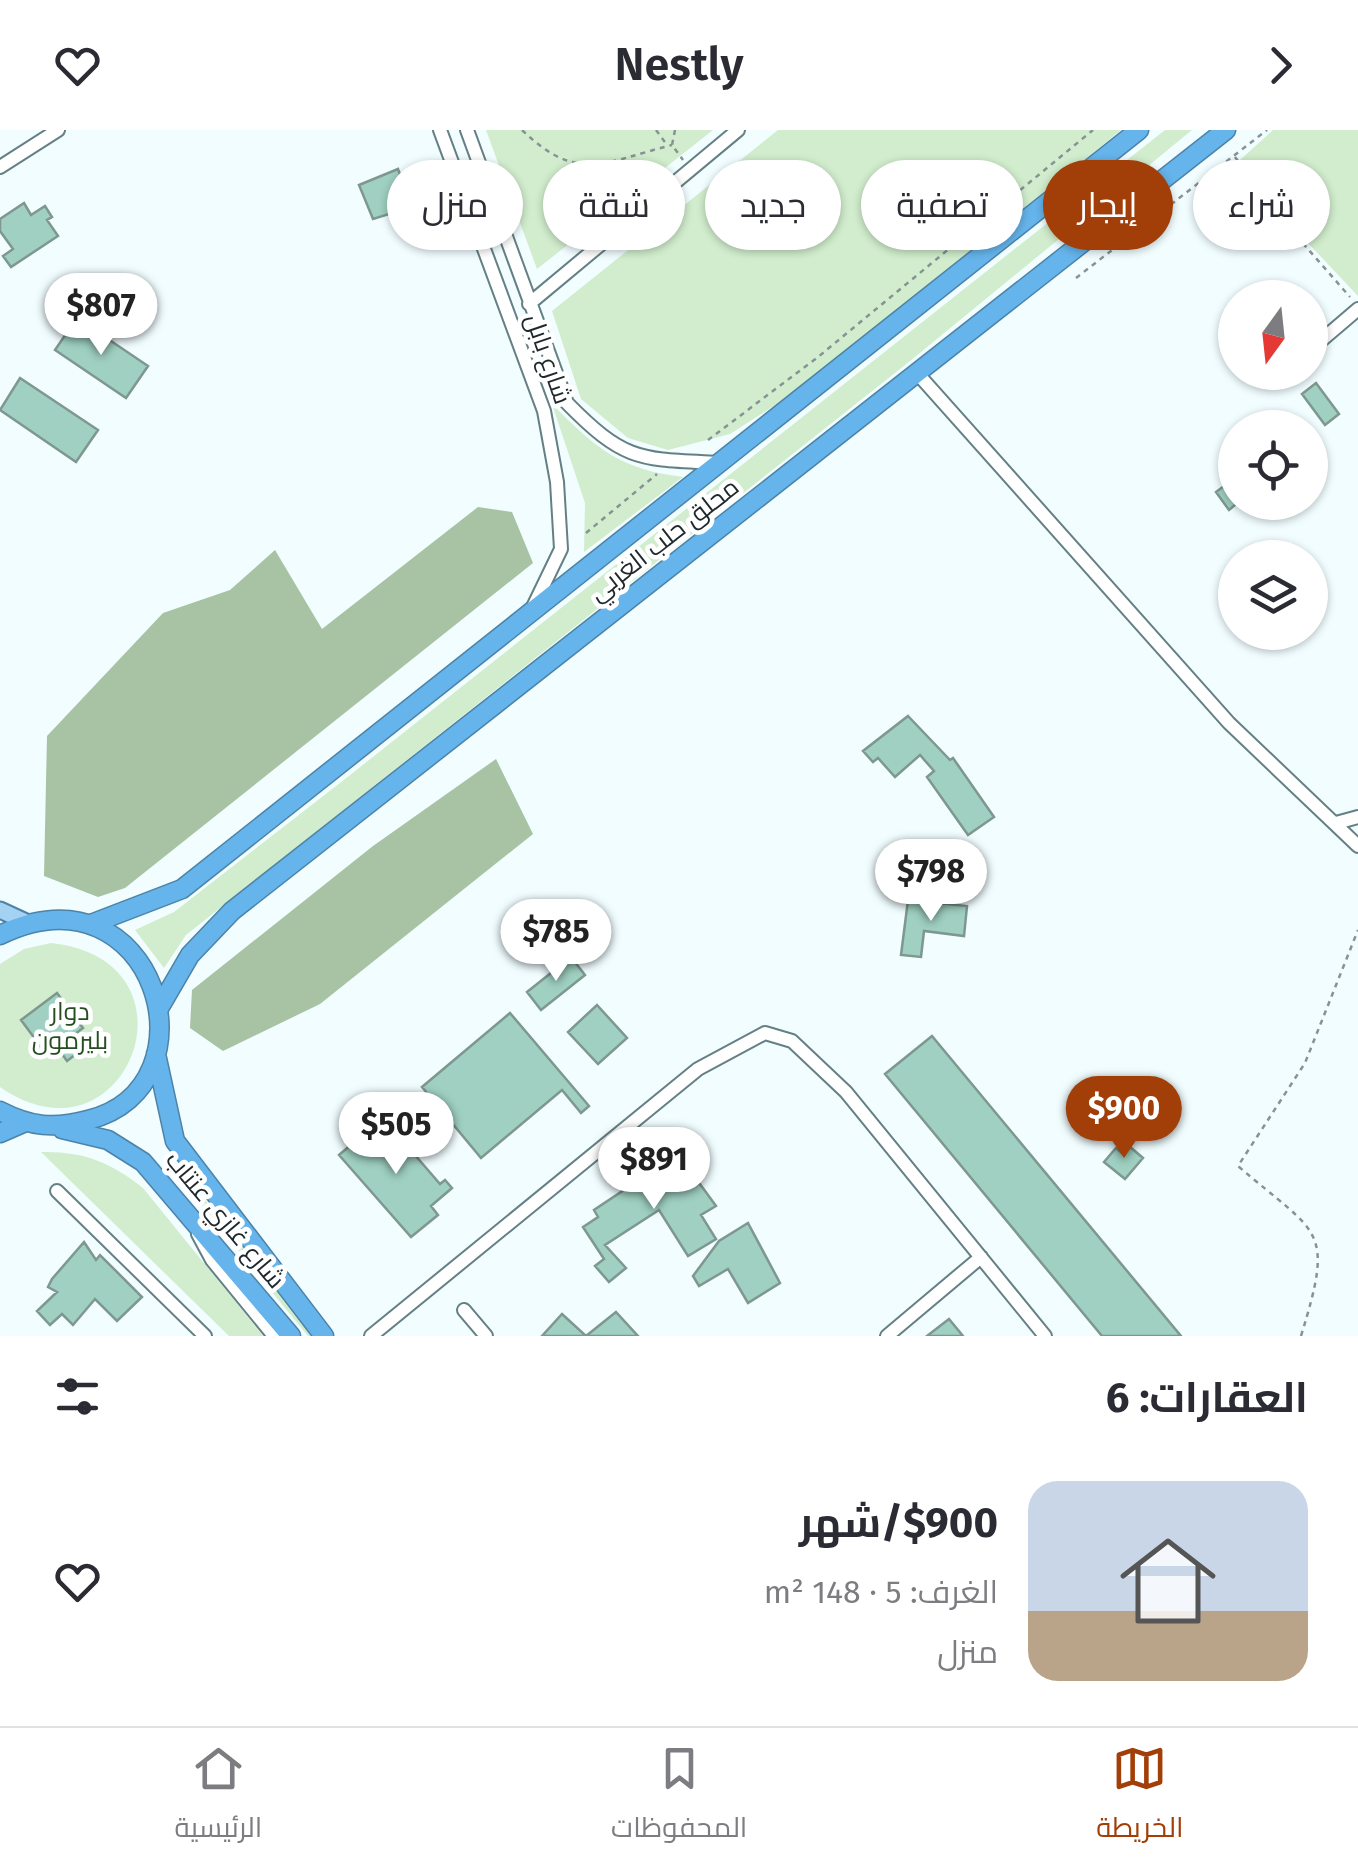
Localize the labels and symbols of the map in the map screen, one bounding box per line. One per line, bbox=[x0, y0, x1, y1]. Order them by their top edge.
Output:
pin: $807 bbox=[42, 273, 160, 358]
north arrow bbox=[1218, 280, 1328, 390]
street label: شارع بابل bbox=[518, 310, 577, 408]
street label: محلق حلب الغربي bbox=[583, 472, 747, 611]
pin: $798 bbox=[872, 839, 990, 924]
pin: $785 bbox=[497, 899, 615, 984]
park label: دوار بليرمون bbox=[32, 997, 108, 1056]
pin: $900 bbox=[1065, 1076, 1183, 1161]
pin: $505 bbox=[337, 1092, 455, 1177]
pin: $891 bbox=[595, 1127, 713, 1212]
street label: شارع غازي عنتاب bbox=[156, 1145, 291, 1297]

